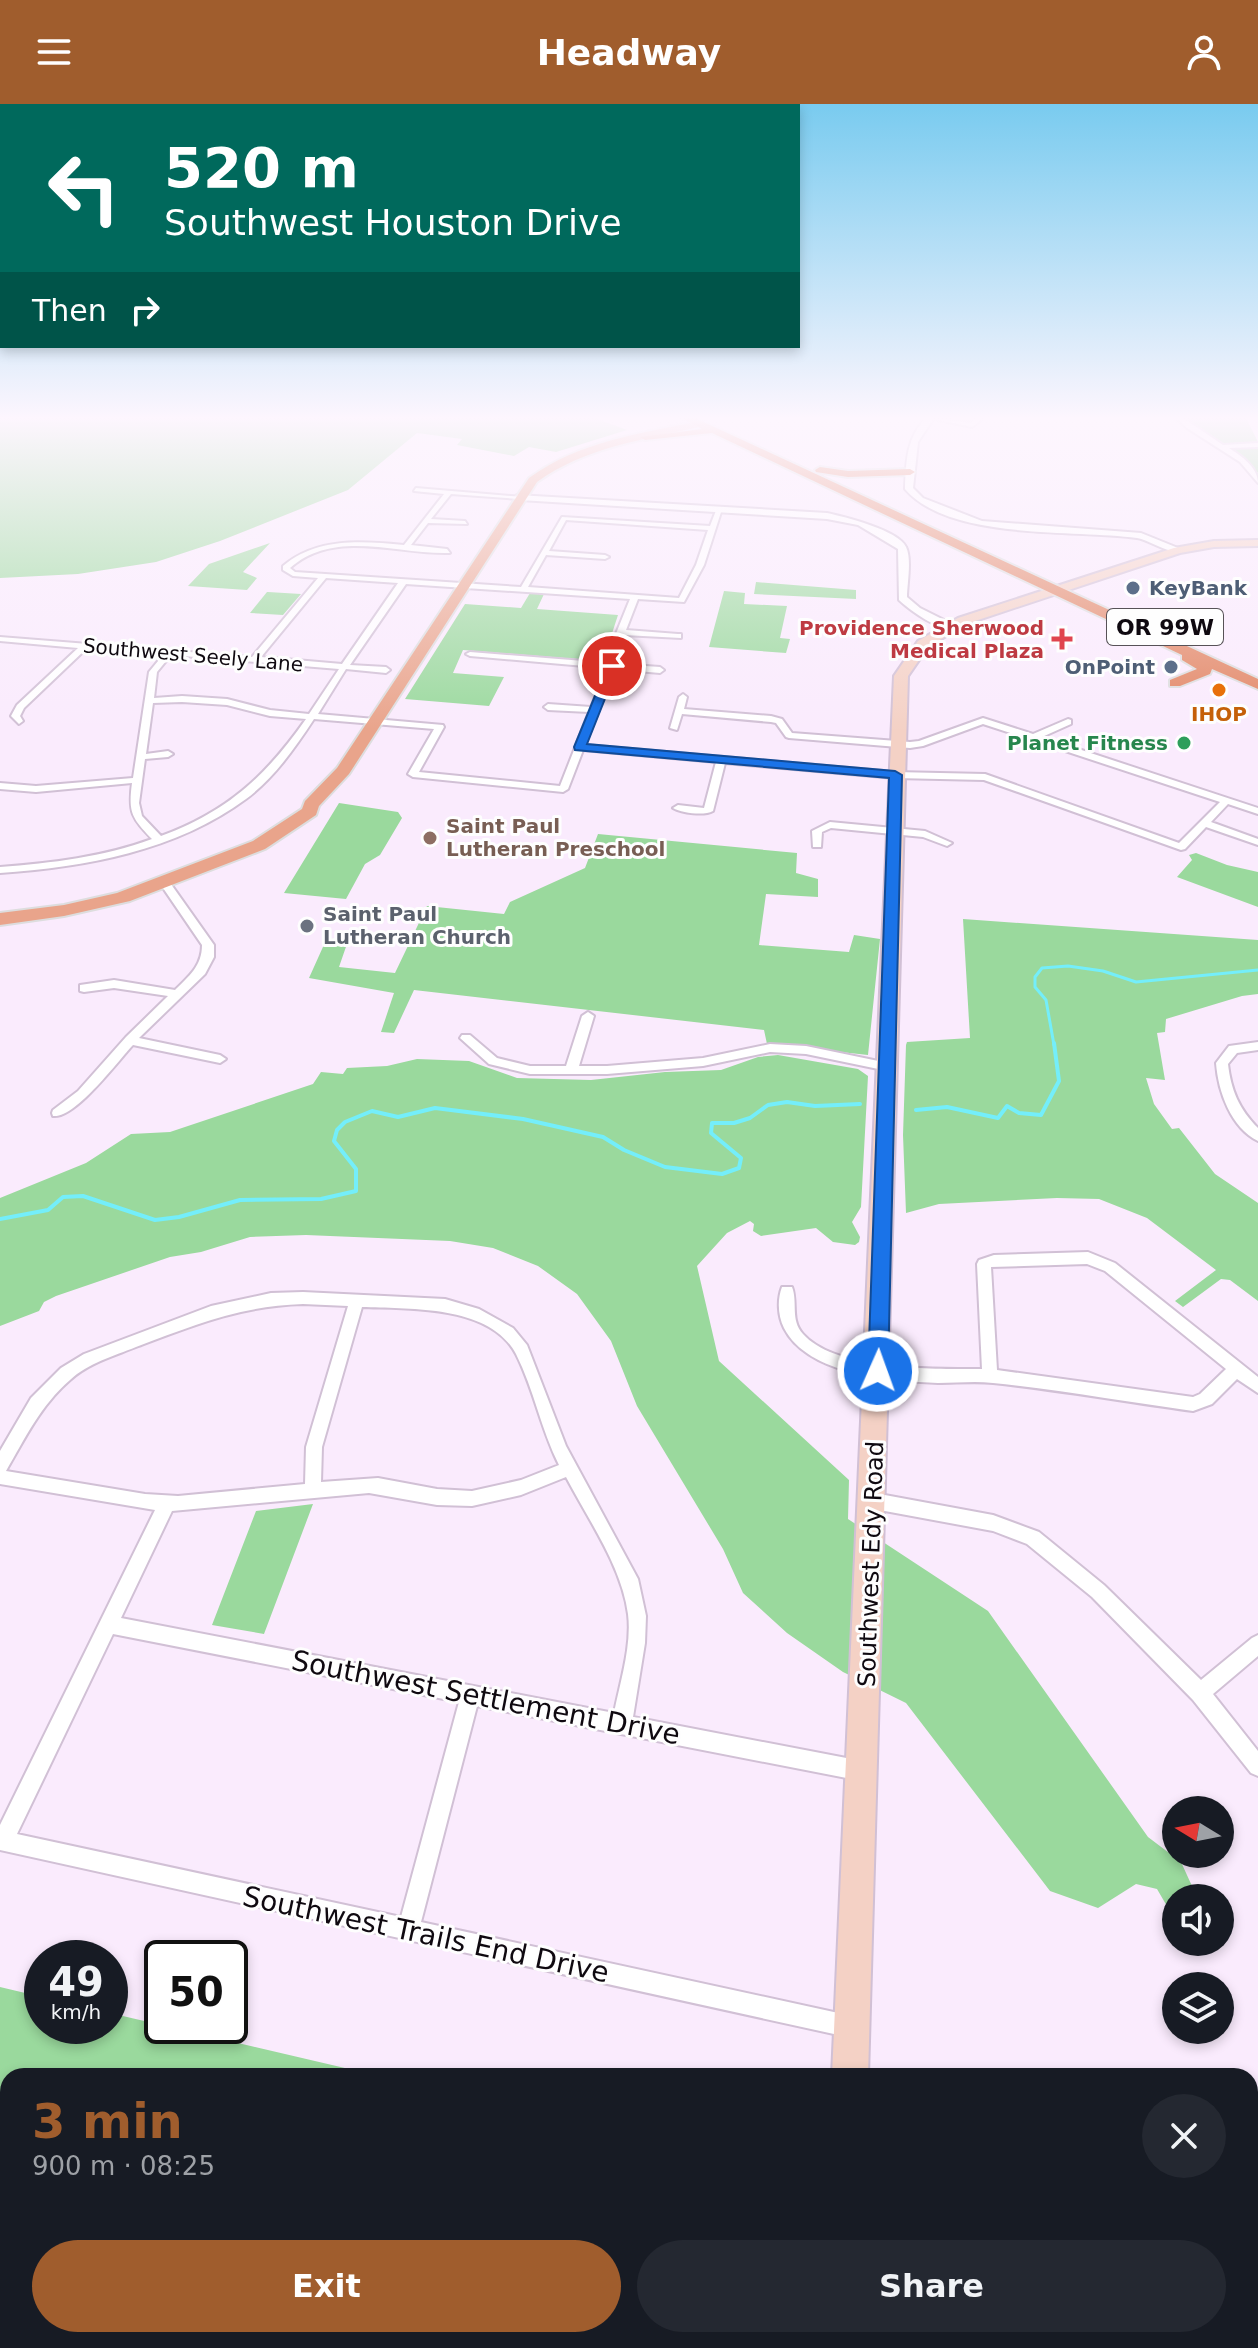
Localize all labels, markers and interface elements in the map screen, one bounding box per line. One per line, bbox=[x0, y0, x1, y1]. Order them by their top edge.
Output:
icon: menu bbox=[32, 30, 76, 74]
icon: person bbox=[1182, 30, 1226, 74]
text: Headway bbox=[537, 32, 721, 73]
text: 520 m bbox=[164, 135, 359, 200]
icon: left bbox=[32, 136, 136, 240]
text: Southwest Houston Drive bbox=[164, 202, 622, 243]
icon: right bbox=[123, 288, 167, 332]
text: Then bbox=[32, 293, 107, 328]
place label: KeyBank bbox=[1149, 576, 1248, 600]
marker: KeyBank bbox=[1124, 579, 1142, 597]
road number: OR 99W bbox=[1107, 609, 1223, 645]
place label: Providence Sherwood Medical Plaza bbox=[799, 616, 1044, 663]
marker: Providence Sherwood Medical Plaza bbox=[1051, 628, 1073, 650]
pin bbox=[578, 632, 646, 700]
street label: Southwest Seely Lane bbox=[82, 633, 304, 677]
icon: arrive bbox=[590, 644, 634, 688]
place label: OnPoint bbox=[1065, 655, 1155, 679]
marker: OnPoint bbox=[1162, 658, 1180, 676]
marker: IHOP bbox=[1210, 681, 1228, 699]
place label: IHOP bbox=[1191, 702, 1247, 726]
place label: Planet Fitness bbox=[1007, 731, 1168, 755]
marker: Planet Fitness bbox=[1175, 734, 1193, 752]
place label: Saint Paul Lutheran Preschool bbox=[446, 814, 665, 861]
marker: Saint Paul Lutheran Preschool bbox=[421, 829, 439, 847]
place label: Saint Paul Lutheran Church bbox=[323, 902, 511, 949]
marker: Saint Paul Lutheran Church bbox=[298, 917, 316, 935]
position arrow bbox=[836, 1329, 920, 1413]
street label: Southwest Edy Road bbox=[853, 1441, 889, 1687]
street label: Southwest Settlement Drive bbox=[289, 1644, 683, 1751]
north arrow bbox=[1162, 1796, 1234, 1868]
map controls bbox=[1162, 1796, 1234, 2044]
street label: Southwest Trails End Drive bbox=[240, 1880, 612, 1989]
button: sound bbox=[1162, 1884, 1234, 1956]
speed limit sign: 50 bbox=[144, 1940, 248, 2044]
text: 49 bbox=[48, 1959, 104, 2005]
button: layers bbox=[1162, 1972, 1234, 2044]
text: km/h bbox=[51, 2000, 101, 2024]
text: 3 min bbox=[32, 2093, 183, 2149]
button: close bbox=[1142, 2094, 1226, 2178]
text: 900 m · 08:25 bbox=[32, 2151, 215, 2181]
button: Exit bbox=[32, 2240, 621, 2332]
button: Share bbox=[637, 2240, 1226, 2332]

